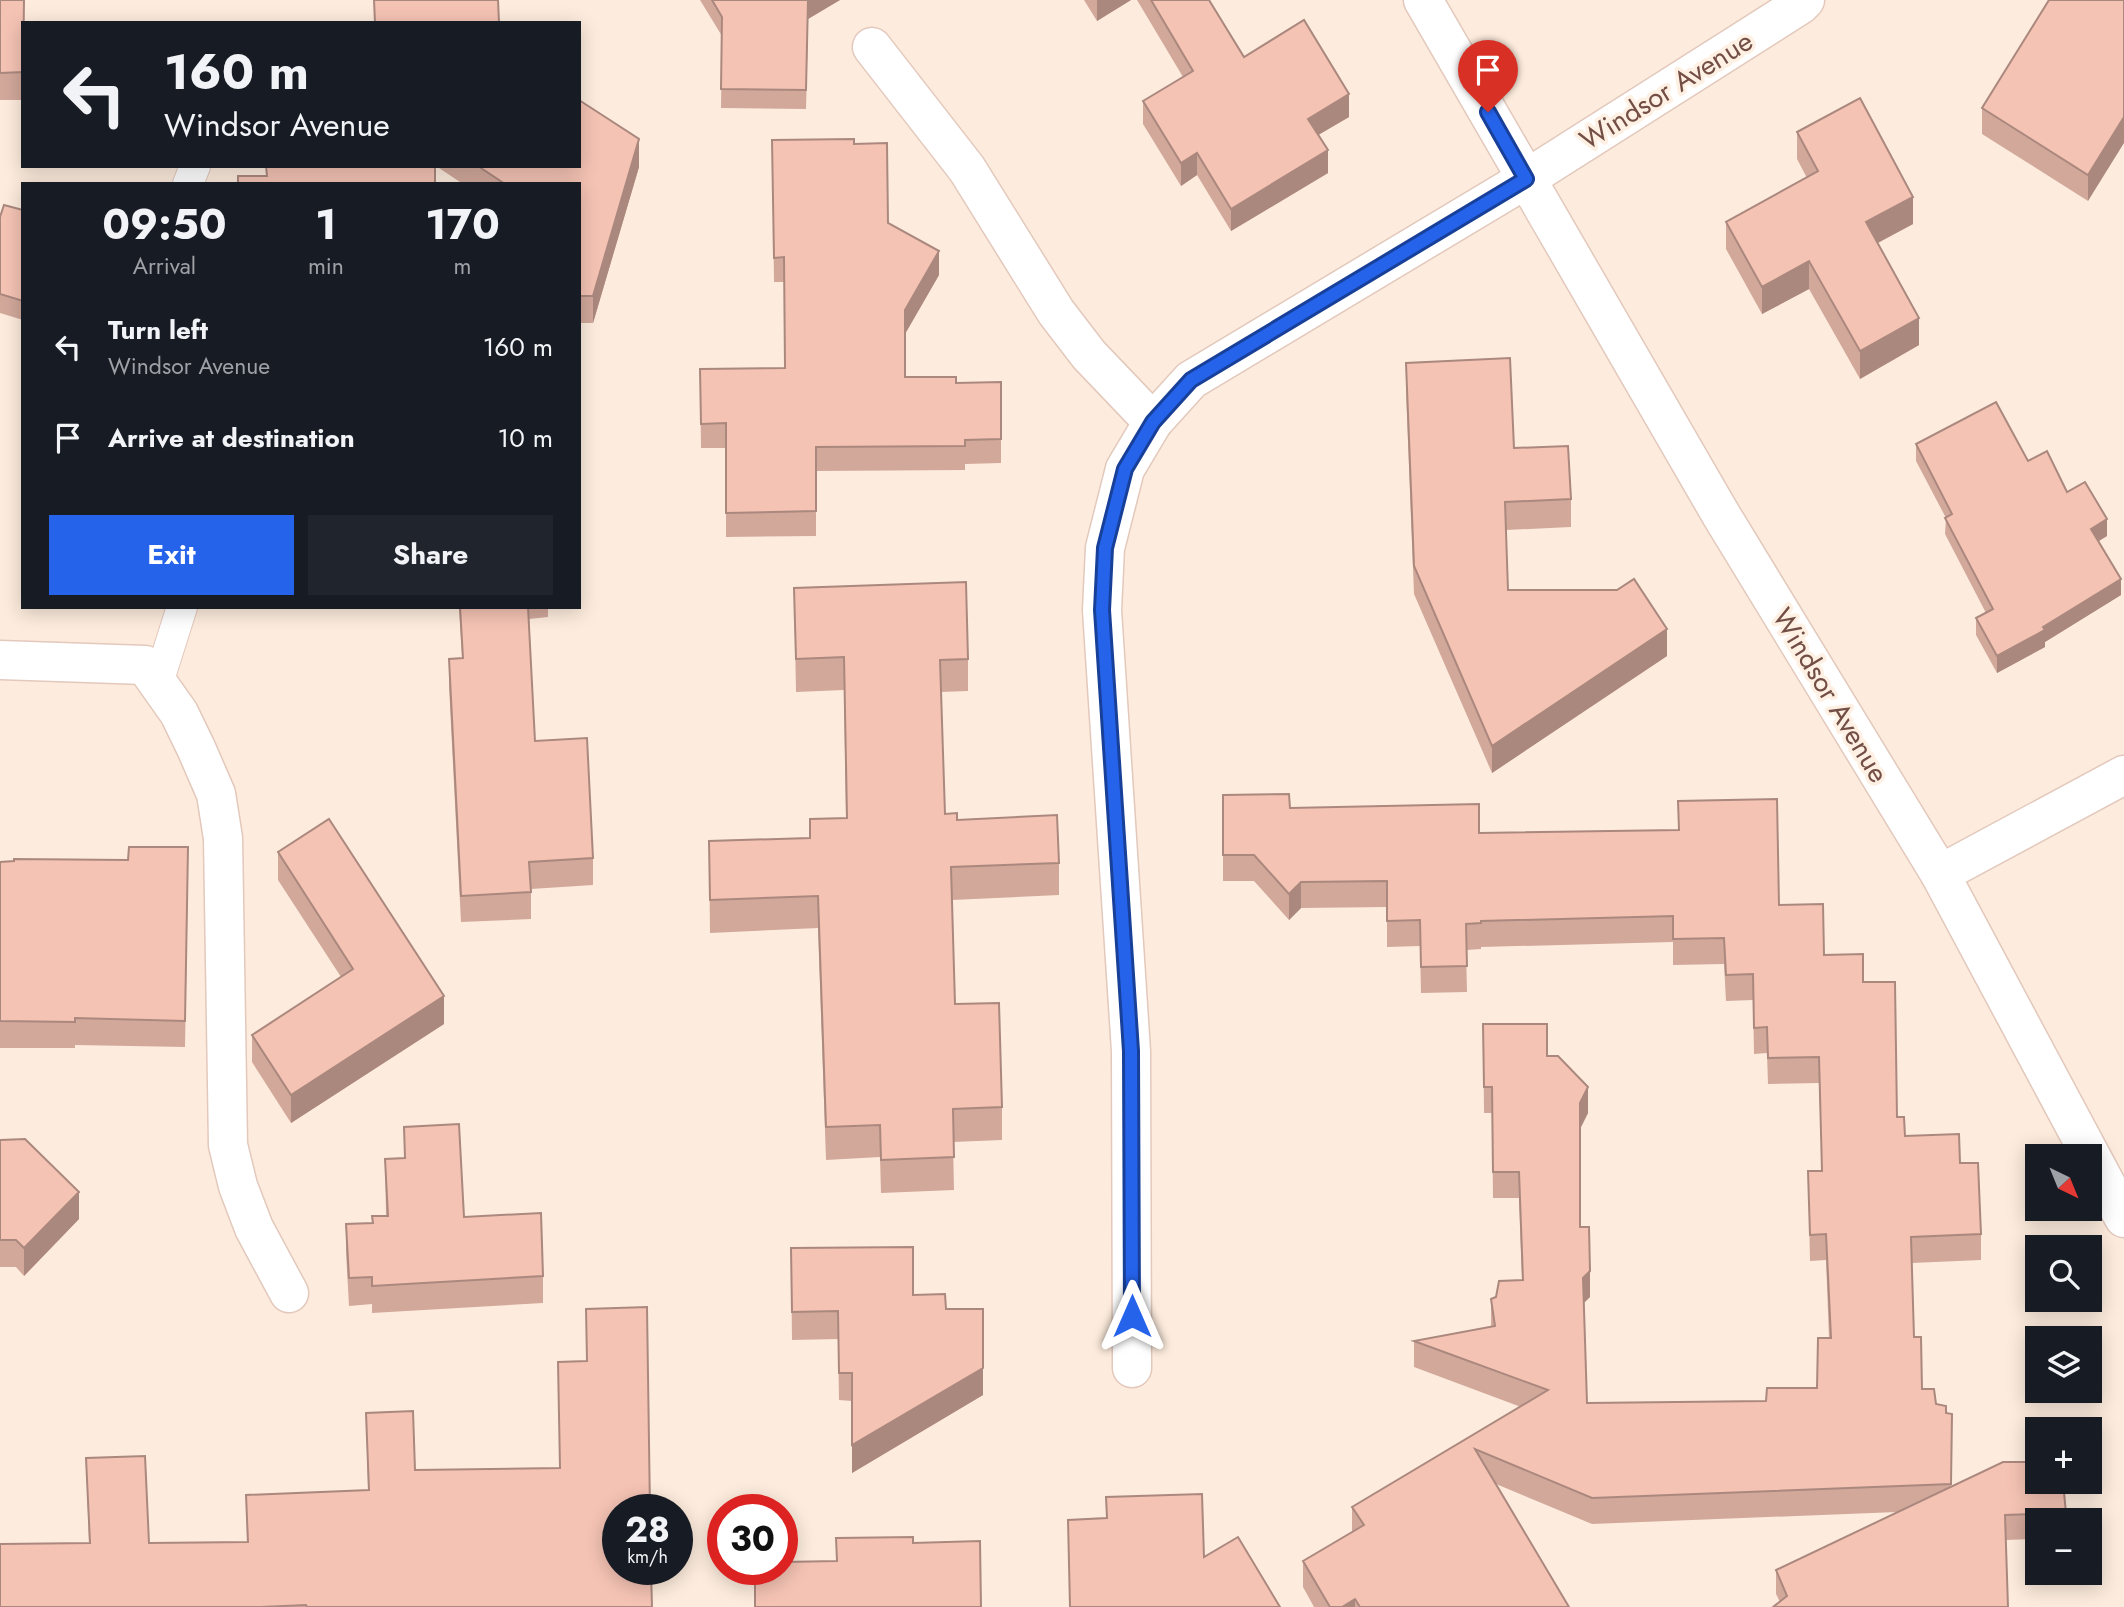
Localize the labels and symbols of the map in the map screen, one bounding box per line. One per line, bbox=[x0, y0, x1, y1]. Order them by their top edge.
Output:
street label: Windsor Avenue bbox=[1572, 21, 1761, 160]
pin bbox=[1458, 40, 1518, 112]
street label: Windsor Avenue bbox=[1762, 600, 1899, 790]
north arrow bbox=[2025, 1144, 2102, 1222]
position arrow bbox=[1095, 1279, 1169, 1353]
speed limit sign: 30 bbox=[707, 1494, 798, 1585]

